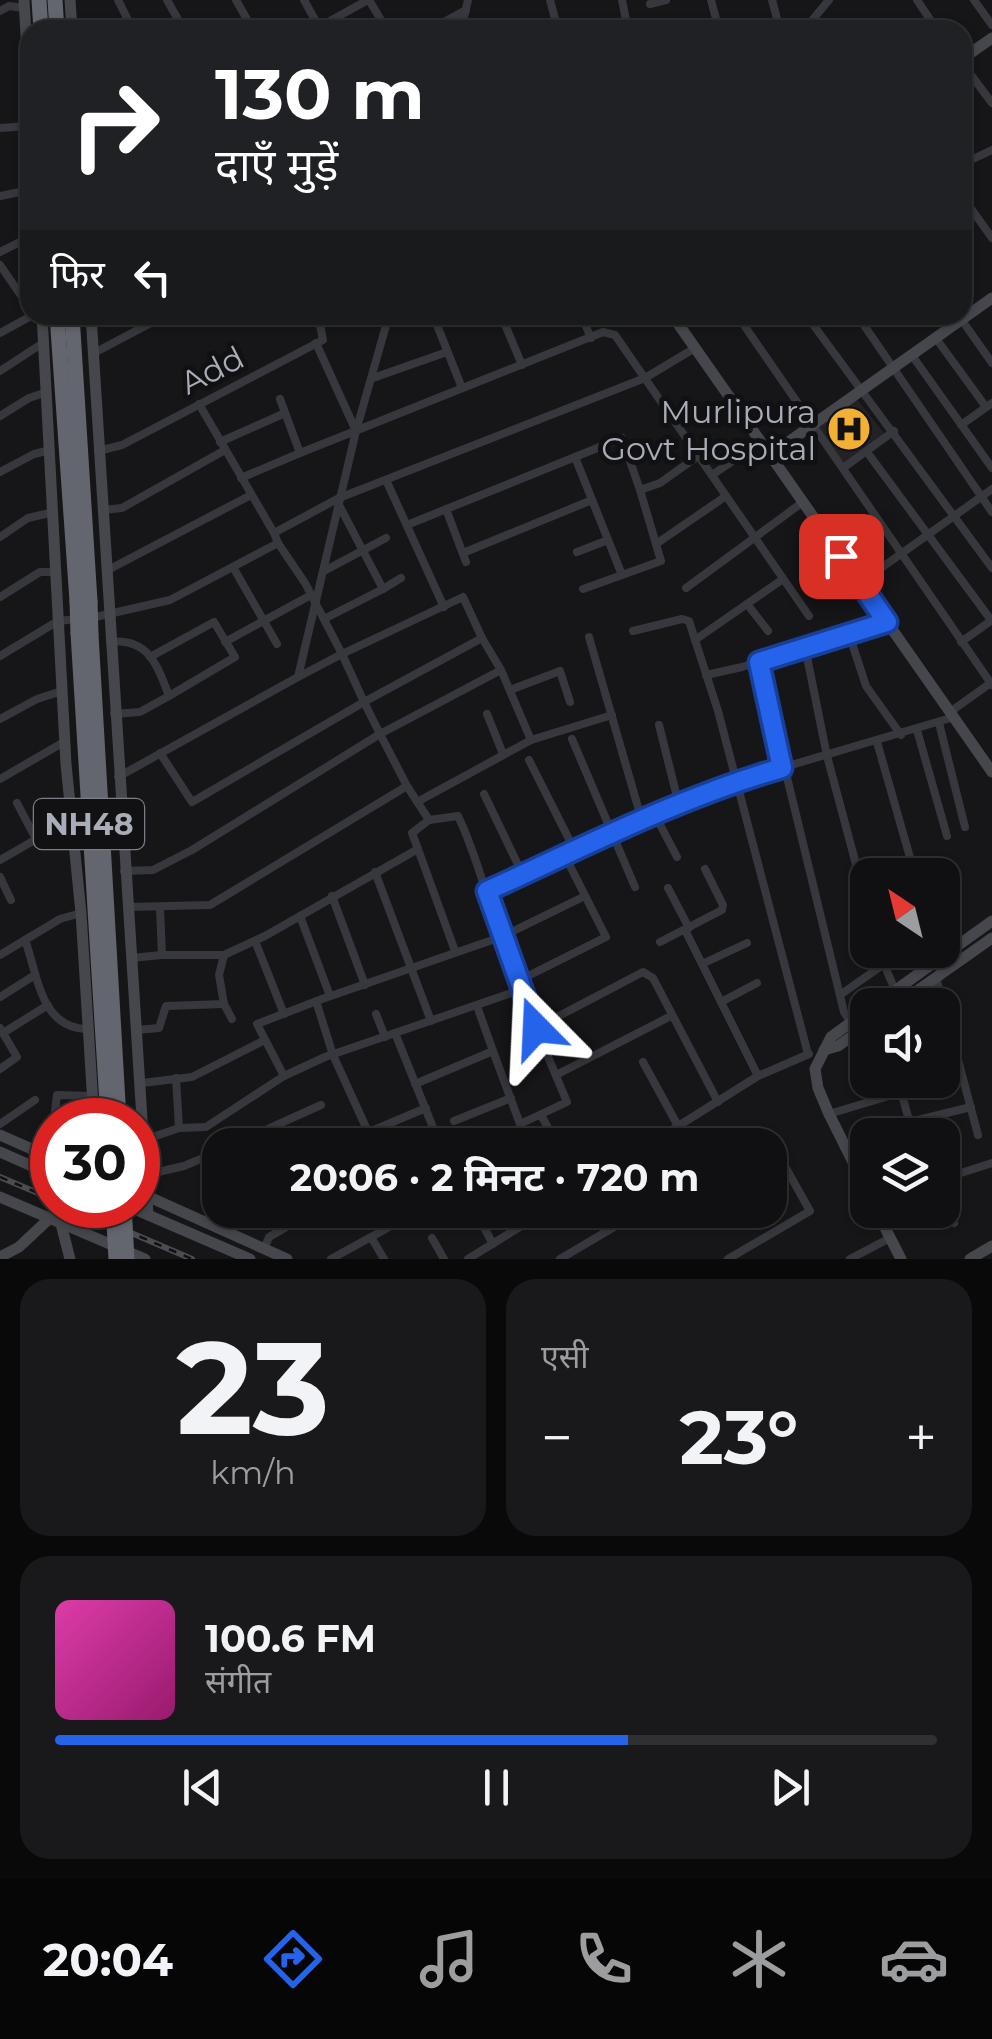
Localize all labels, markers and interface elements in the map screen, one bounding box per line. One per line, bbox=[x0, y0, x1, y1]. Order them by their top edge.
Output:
text: 130 m bbox=[215, 51, 425, 137]
icon: right bbox=[50, 60, 180, 190]
text: दाएँ मुड़ें bbox=[215, 137, 338, 192]
icon: left bbox=[125, 250, 180, 305]
text: फिर bbox=[50, 251, 105, 298]
street label: Add bbox=[174, 338, 250, 402]
place label: Murlipura Govt Hospital bbox=[601, 392, 816, 468]
hospital icon: Murlipura Govt Hospital bbox=[826, 406, 872, 452]
pin bbox=[799, 514, 884, 599]
icon: arrive bbox=[814, 529, 869, 584]
road number: NH48 bbox=[34, 799, 144, 849]
north arrow bbox=[850, 858, 960, 968]
map controls bbox=[850, 858, 960, 1228]
position arrow bbox=[484, 976, 588, 1080]
button: sound bbox=[850, 988, 960, 1098]
speed limit sign: 30 bbox=[30, 1098, 160, 1228]
button: layers bbox=[850, 1118, 960, 1228]
text: 20:06 · 2 मिनट · 720 m bbox=[290, 1154, 699, 1201]
text: 23 bbox=[176, 1308, 330, 1467]
text: एसी bbox=[541, 1337, 589, 1376]
text: 23° bbox=[680, 1391, 798, 1483]
text: − bbox=[541, 1404, 573, 1471]
text: + bbox=[905, 1404, 937, 1471]
text: km/h bbox=[210, 1453, 296, 1492]
text: 100.6 FM bbox=[205, 1615, 376, 1662]
text: संगीत bbox=[205, 1662, 271, 1701]
icon: previous bbox=[175, 1760, 230, 1815]
icon: pause bbox=[469, 1760, 524, 1815]
icon: next bbox=[763, 1760, 818, 1815]
icon: directions bbox=[258, 1924, 328, 1994]
icon: music bbox=[414, 1924, 484, 1994]
icon: phone bbox=[569, 1924, 639, 1994]
icon: climate bbox=[724, 1924, 794, 1994]
icon: car bbox=[879, 1924, 949, 1994]
text: 20:04 bbox=[43, 1932, 173, 1987]

